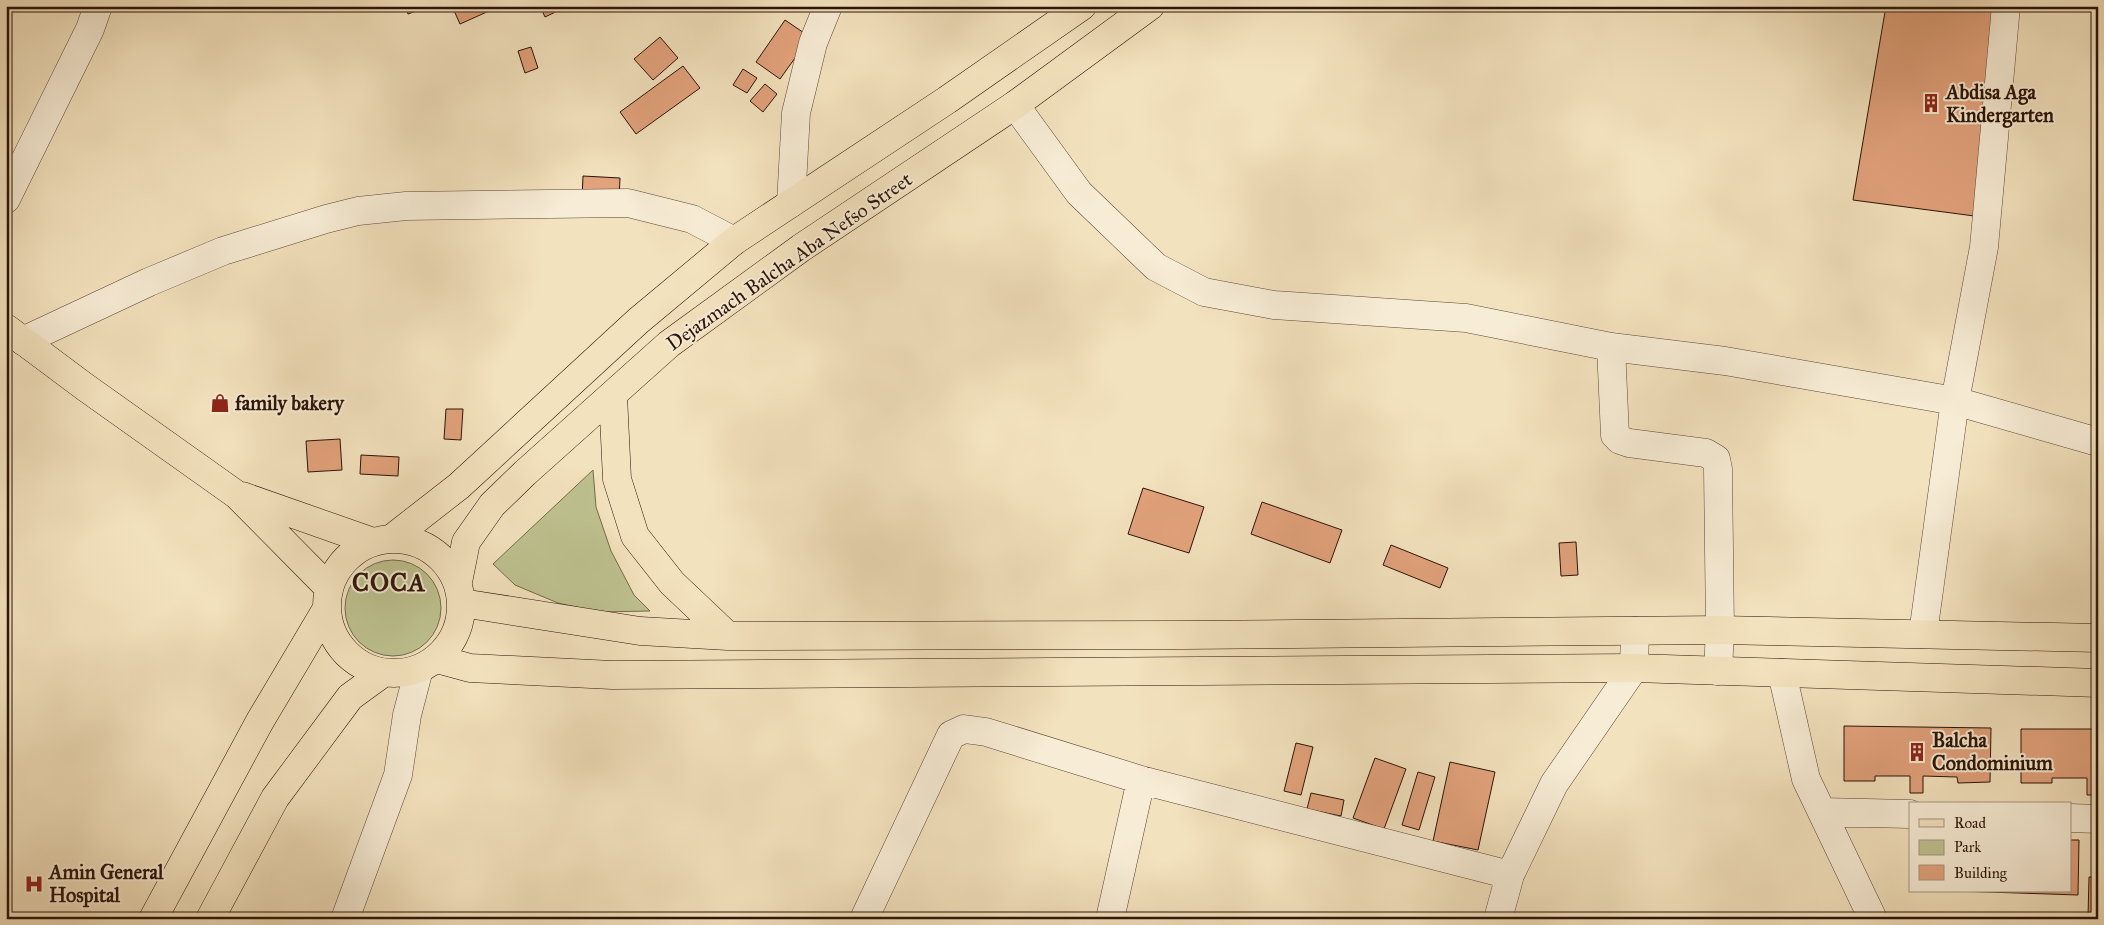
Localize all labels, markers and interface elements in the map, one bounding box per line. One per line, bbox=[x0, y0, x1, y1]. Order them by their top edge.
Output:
place label: Abdisa Aga Kindergarten bbox=[1944, 80, 2054, 128]
building icon: Abdisa Aga Kindergarten bbox=[1920, 92, 1942, 114]
street label: Dejazmach Balcha Aba Nefso Street bbox=[662, 167, 916, 355]
place label: family bakery bbox=[234, 391, 345, 416]
shop icon: family bakery bbox=[209, 392, 231, 414]
district label: COCA bbox=[352, 567, 426, 598]
place label: Balcha Condominium bbox=[1932, 728, 2053, 775]
building icon: Balcha Condominium bbox=[1906, 741, 1928, 763]
legend bbox=[1909, 802, 2072, 892]
text: Road bbox=[1954, 814, 1986, 832]
text: Park bbox=[1954, 838, 1981, 856]
place label: Amin General Hospital bbox=[47, 860, 164, 908]
text: Building bbox=[1954, 864, 2008, 882]
hospital icon: Amin General Hospital bbox=[23, 873, 45, 895]

